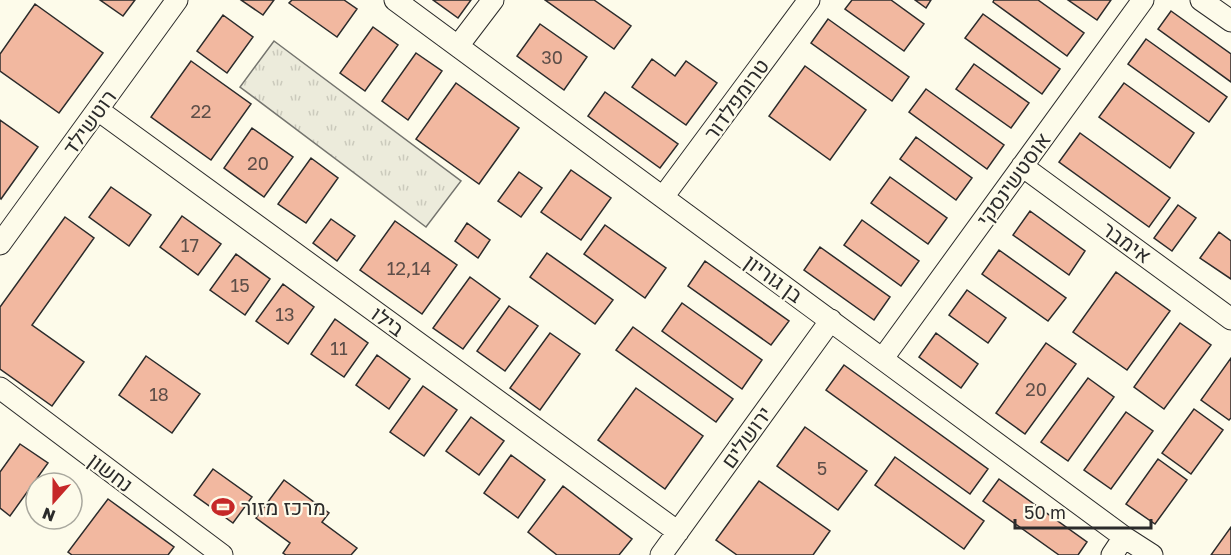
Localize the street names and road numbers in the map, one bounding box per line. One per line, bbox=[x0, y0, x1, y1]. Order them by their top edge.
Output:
street label: טרומפלדור bbox=[698, 53, 774, 145]
street label: רוטשילד bbox=[57, 84, 121, 160]
street label: אוסטשינסקי bbox=[970, 127, 1056, 231]
street label: אימבר bbox=[1097, 215, 1157, 269]
street label: בן גוריון bbox=[740, 248, 808, 308]
street label: בילו bbox=[366, 300, 410, 342]
street label: ירושלים bbox=[715, 401, 777, 473]
street label: נחשון bbox=[84, 447, 138, 497]

